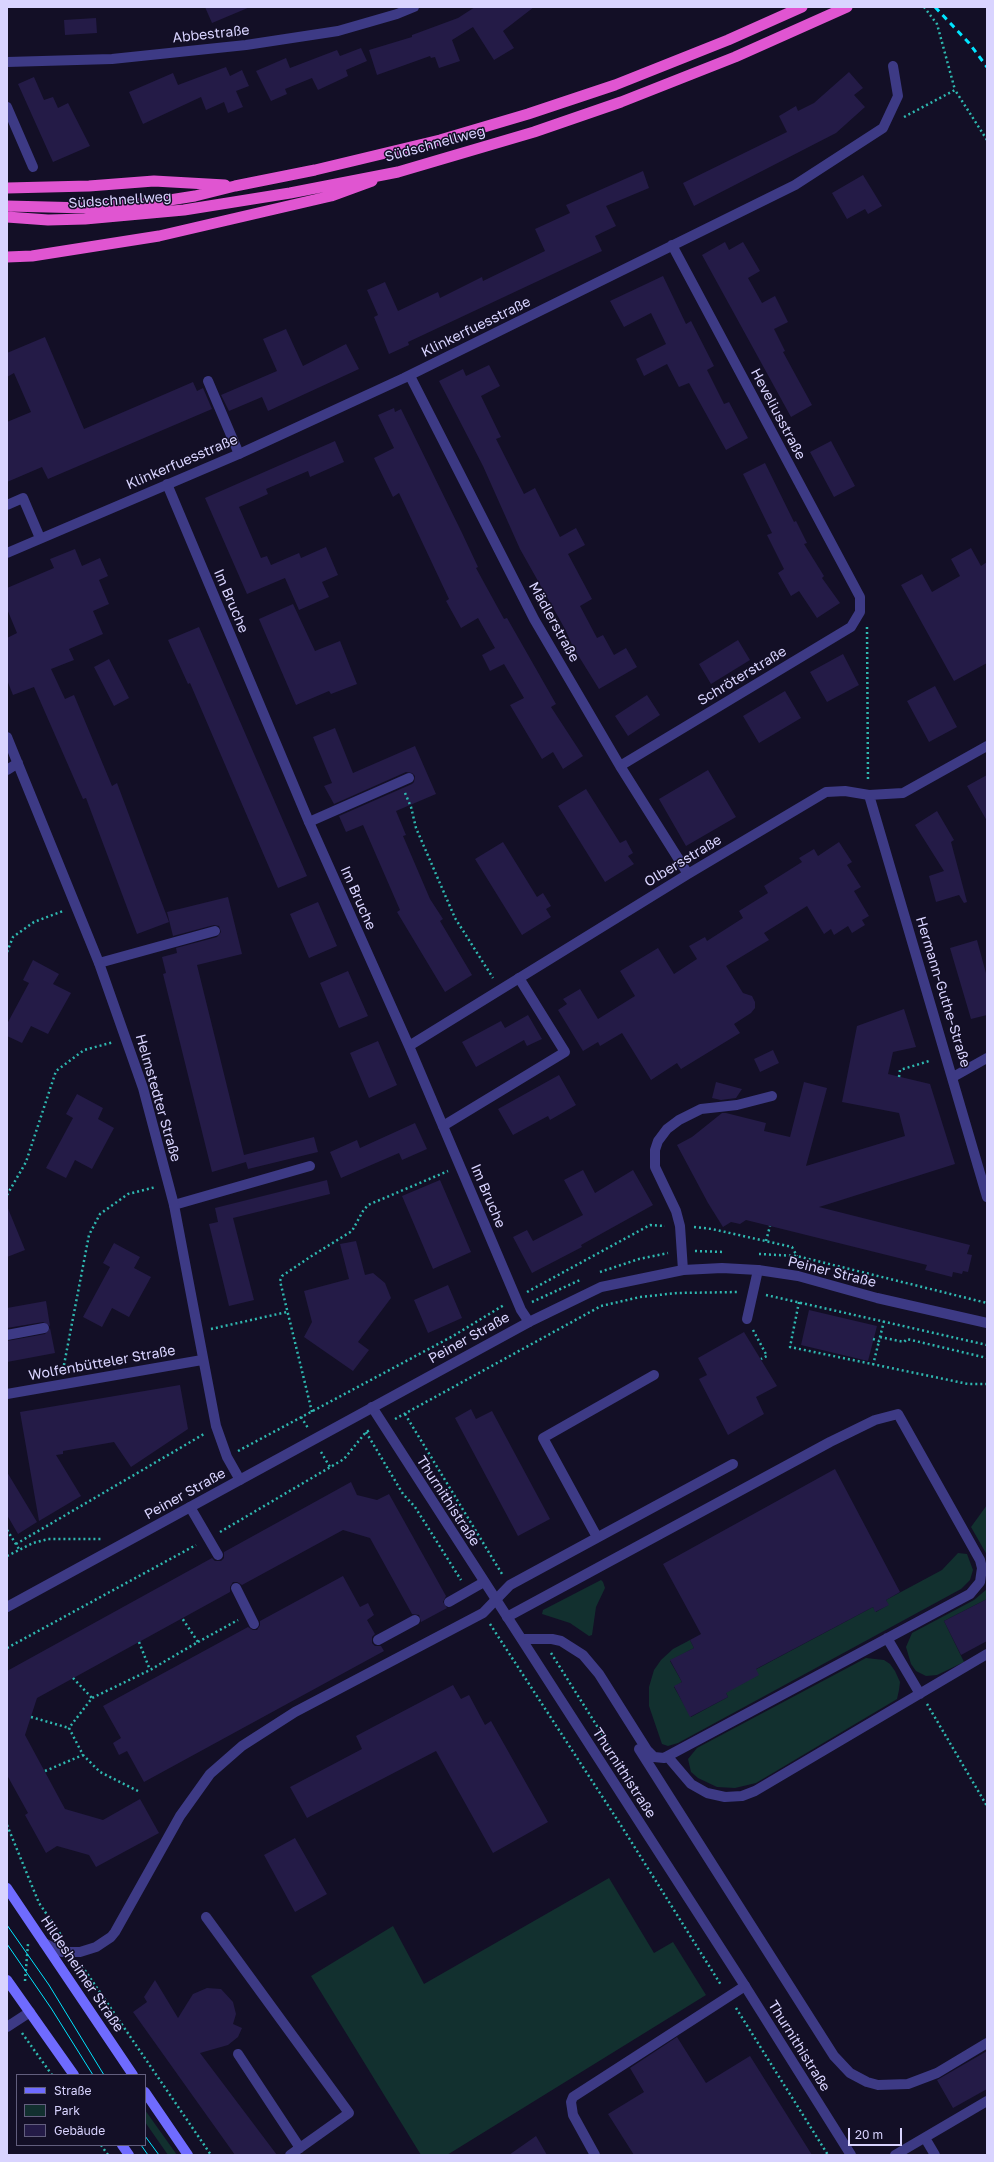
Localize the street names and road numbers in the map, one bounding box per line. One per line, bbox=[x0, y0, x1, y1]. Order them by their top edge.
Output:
street label: Abbestraße bbox=[172, 22, 250, 46]
street label: Südschnellweg bbox=[383, 123, 487, 165]
street label: Südschnellweg bbox=[68, 188, 172, 212]
street label: Klinkerfuesstraße bbox=[419, 293, 533, 361]
street label: Heveliusstraße bbox=[747, 366, 809, 462]
street label: Klinkerfuesstraße bbox=[124, 431, 240, 493]
street label: Im Bruche bbox=[210, 566, 252, 636]
street label: Mädlerstraße bbox=[525, 579, 583, 665]
street label: Schröterstraße bbox=[695, 643, 789, 709]
street label: Olbersstraße bbox=[641, 831, 725, 891]
street label: Im Bruche bbox=[337, 864, 379, 932]
street label: Hermann-Guthe-Straße bbox=[912, 915, 974, 1069]
street label: Helmstedter Straße bbox=[132, 1032, 184, 1164]
street label: Im Bruche bbox=[467, 1161, 509, 1231]
street label: Peiner Straße bbox=[786, 1253, 878, 1291]
street label: Peiner Straße bbox=[425, 1309, 513, 1367]
street label: Wolfenbütteler Straße bbox=[27, 1342, 177, 1384]
street label: Thurnithistraße bbox=[413, 1453, 483, 1549]
street label: Peiner Straße bbox=[141, 1465, 229, 1523]
street label: Thurnithistraße bbox=[589, 1725, 659, 1821]
street label: Hildesheimer Straße bbox=[37, 1913, 127, 2035]
street label: Thurnithistraße bbox=[764, 1997, 834, 2095]

